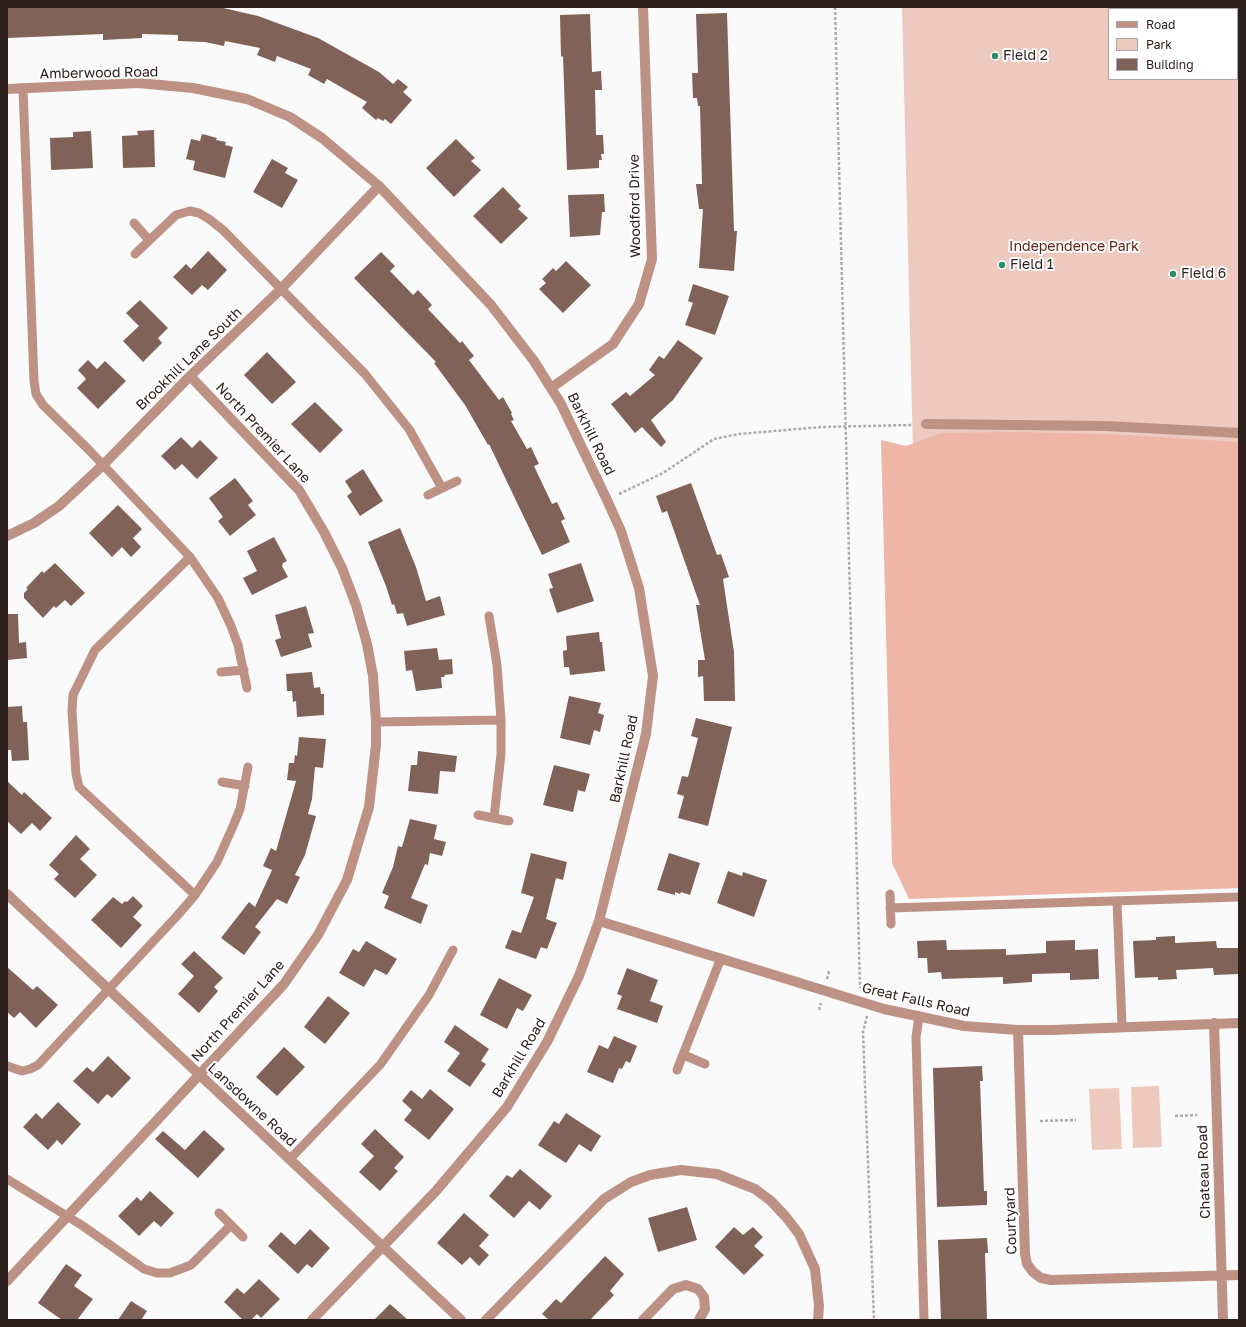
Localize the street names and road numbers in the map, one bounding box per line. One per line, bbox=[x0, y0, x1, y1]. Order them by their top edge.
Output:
street label: Amberwood Road bbox=[40, 64, 158, 82]
street label: Woodford Drive bbox=[626, 154, 644, 258]
street label: Brookhill Lane South bbox=[133, 304, 245, 414]
street label: North Premier Lane bbox=[212, 379, 314, 487]
street label: Barkhill Road bbox=[564, 390, 618, 478]
street label: Barkhill Road bbox=[606, 713, 642, 805]
street label: North Premier Lane bbox=[188, 957, 288, 1065]
street label: Great Falls Road bbox=[860, 979, 972, 1021]
street label: Barkhill Road bbox=[489, 1015, 549, 1101]
street label: Lansdowne Road bbox=[204, 1060, 300, 1150]
street label: Chateau Road bbox=[1194, 1125, 1214, 1219]
street label: Courtyard bbox=[1001, 1187, 1021, 1255]

